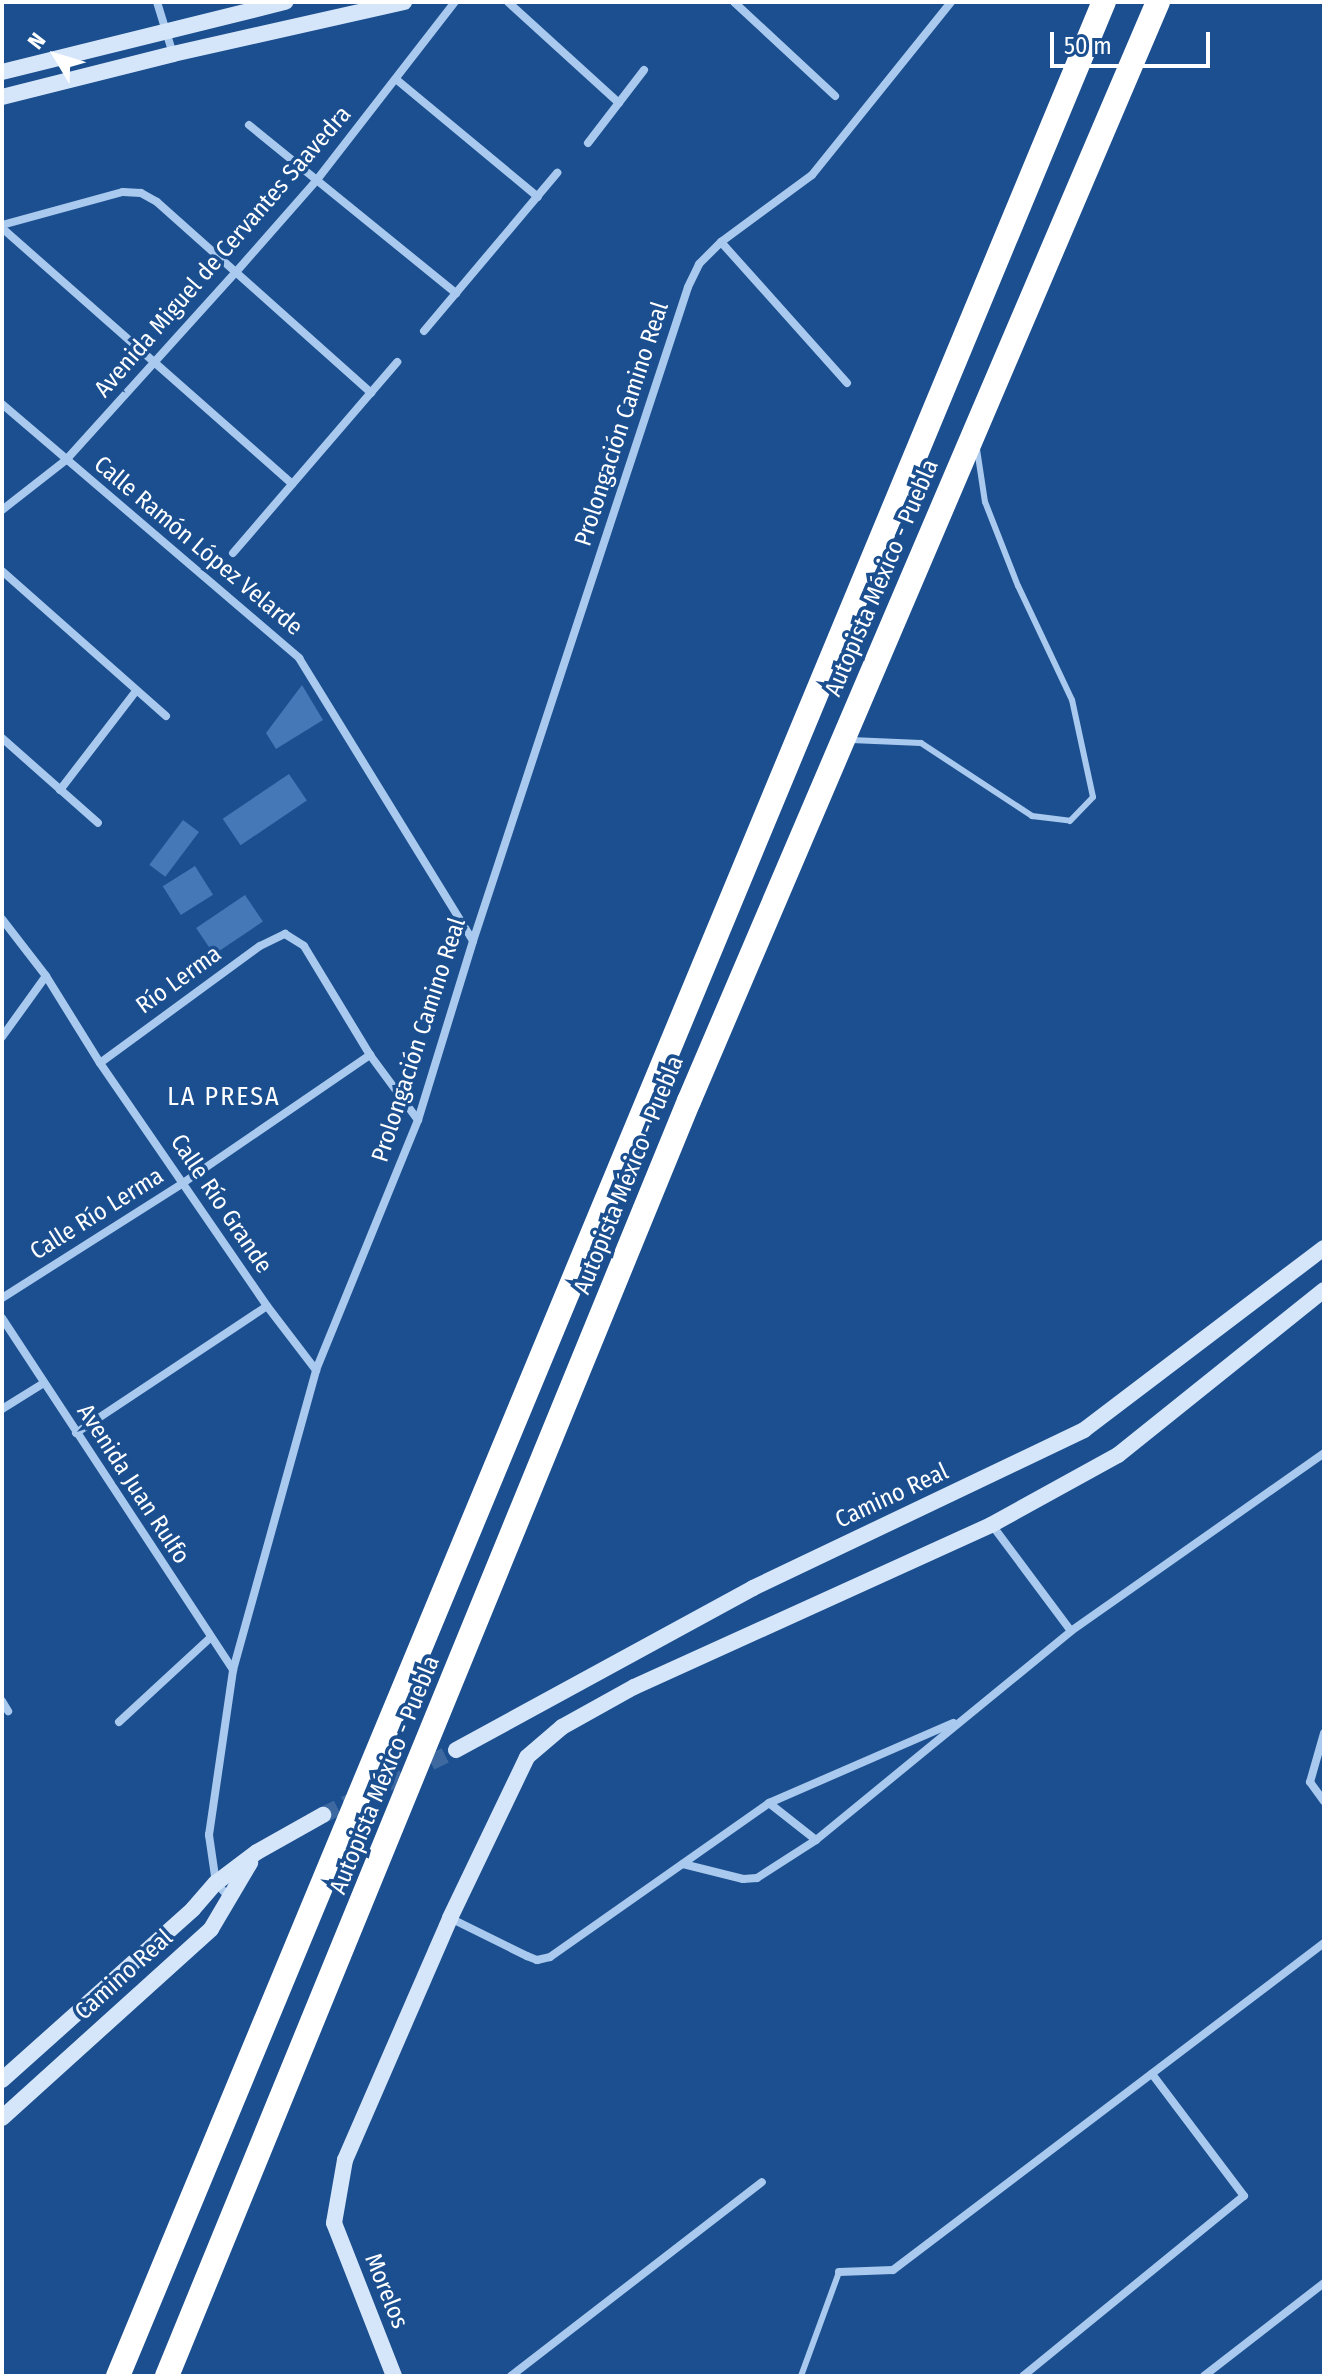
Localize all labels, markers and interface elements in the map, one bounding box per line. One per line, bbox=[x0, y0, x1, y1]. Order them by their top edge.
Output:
north arrow bbox=[16, 16, 96, 96]
scale bar bbox=[1054, 16, 1214, 66]
text: N bbox=[22, 27, 51, 54]
text: 50 m bbox=[1064, 32, 1112, 60]
street label: Avenida Miguel de Cervantes Saavedra bbox=[89, 100, 357, 404]
street label: Prolongación Camino Real bbox=[569, 298, 675, 550]
street label: Calle Ramón López Velarde bbox=[88, 450, 308, 642]
street label: Autopista México - Puebla bbox=[819, 455, 945, 701]
street label: Prolongación Camino Real bbox=[366, 914, 472, 1166]
street label: Río Lerma bbox=[131, 940, 227, 1020]
street label: Autopista México - Puebla bbox=[568, 1052, 690, 1298]
district label: LA PRESA bbox=[167, 1081, 281, 1113]
street label: Calle Río Grande bbox=[164, 1129, 278, 1279]
street label: Calle Río Lerma bbox=[25, 1162, 169, 1266]
street label: Avenida Juan Rulfo bbox=[71, 1399, 195, 1569]
street label: Camino Real bbox=[831, 1457, 953, 1535]
street label: Autopista México - Puebla bbox=[324, 1652, 446, 1898]
street label: Camino Real bbox=[69, 1924, 179, 2026]
street label: Morelos bbox=[358, 2249, 414, 2333]

